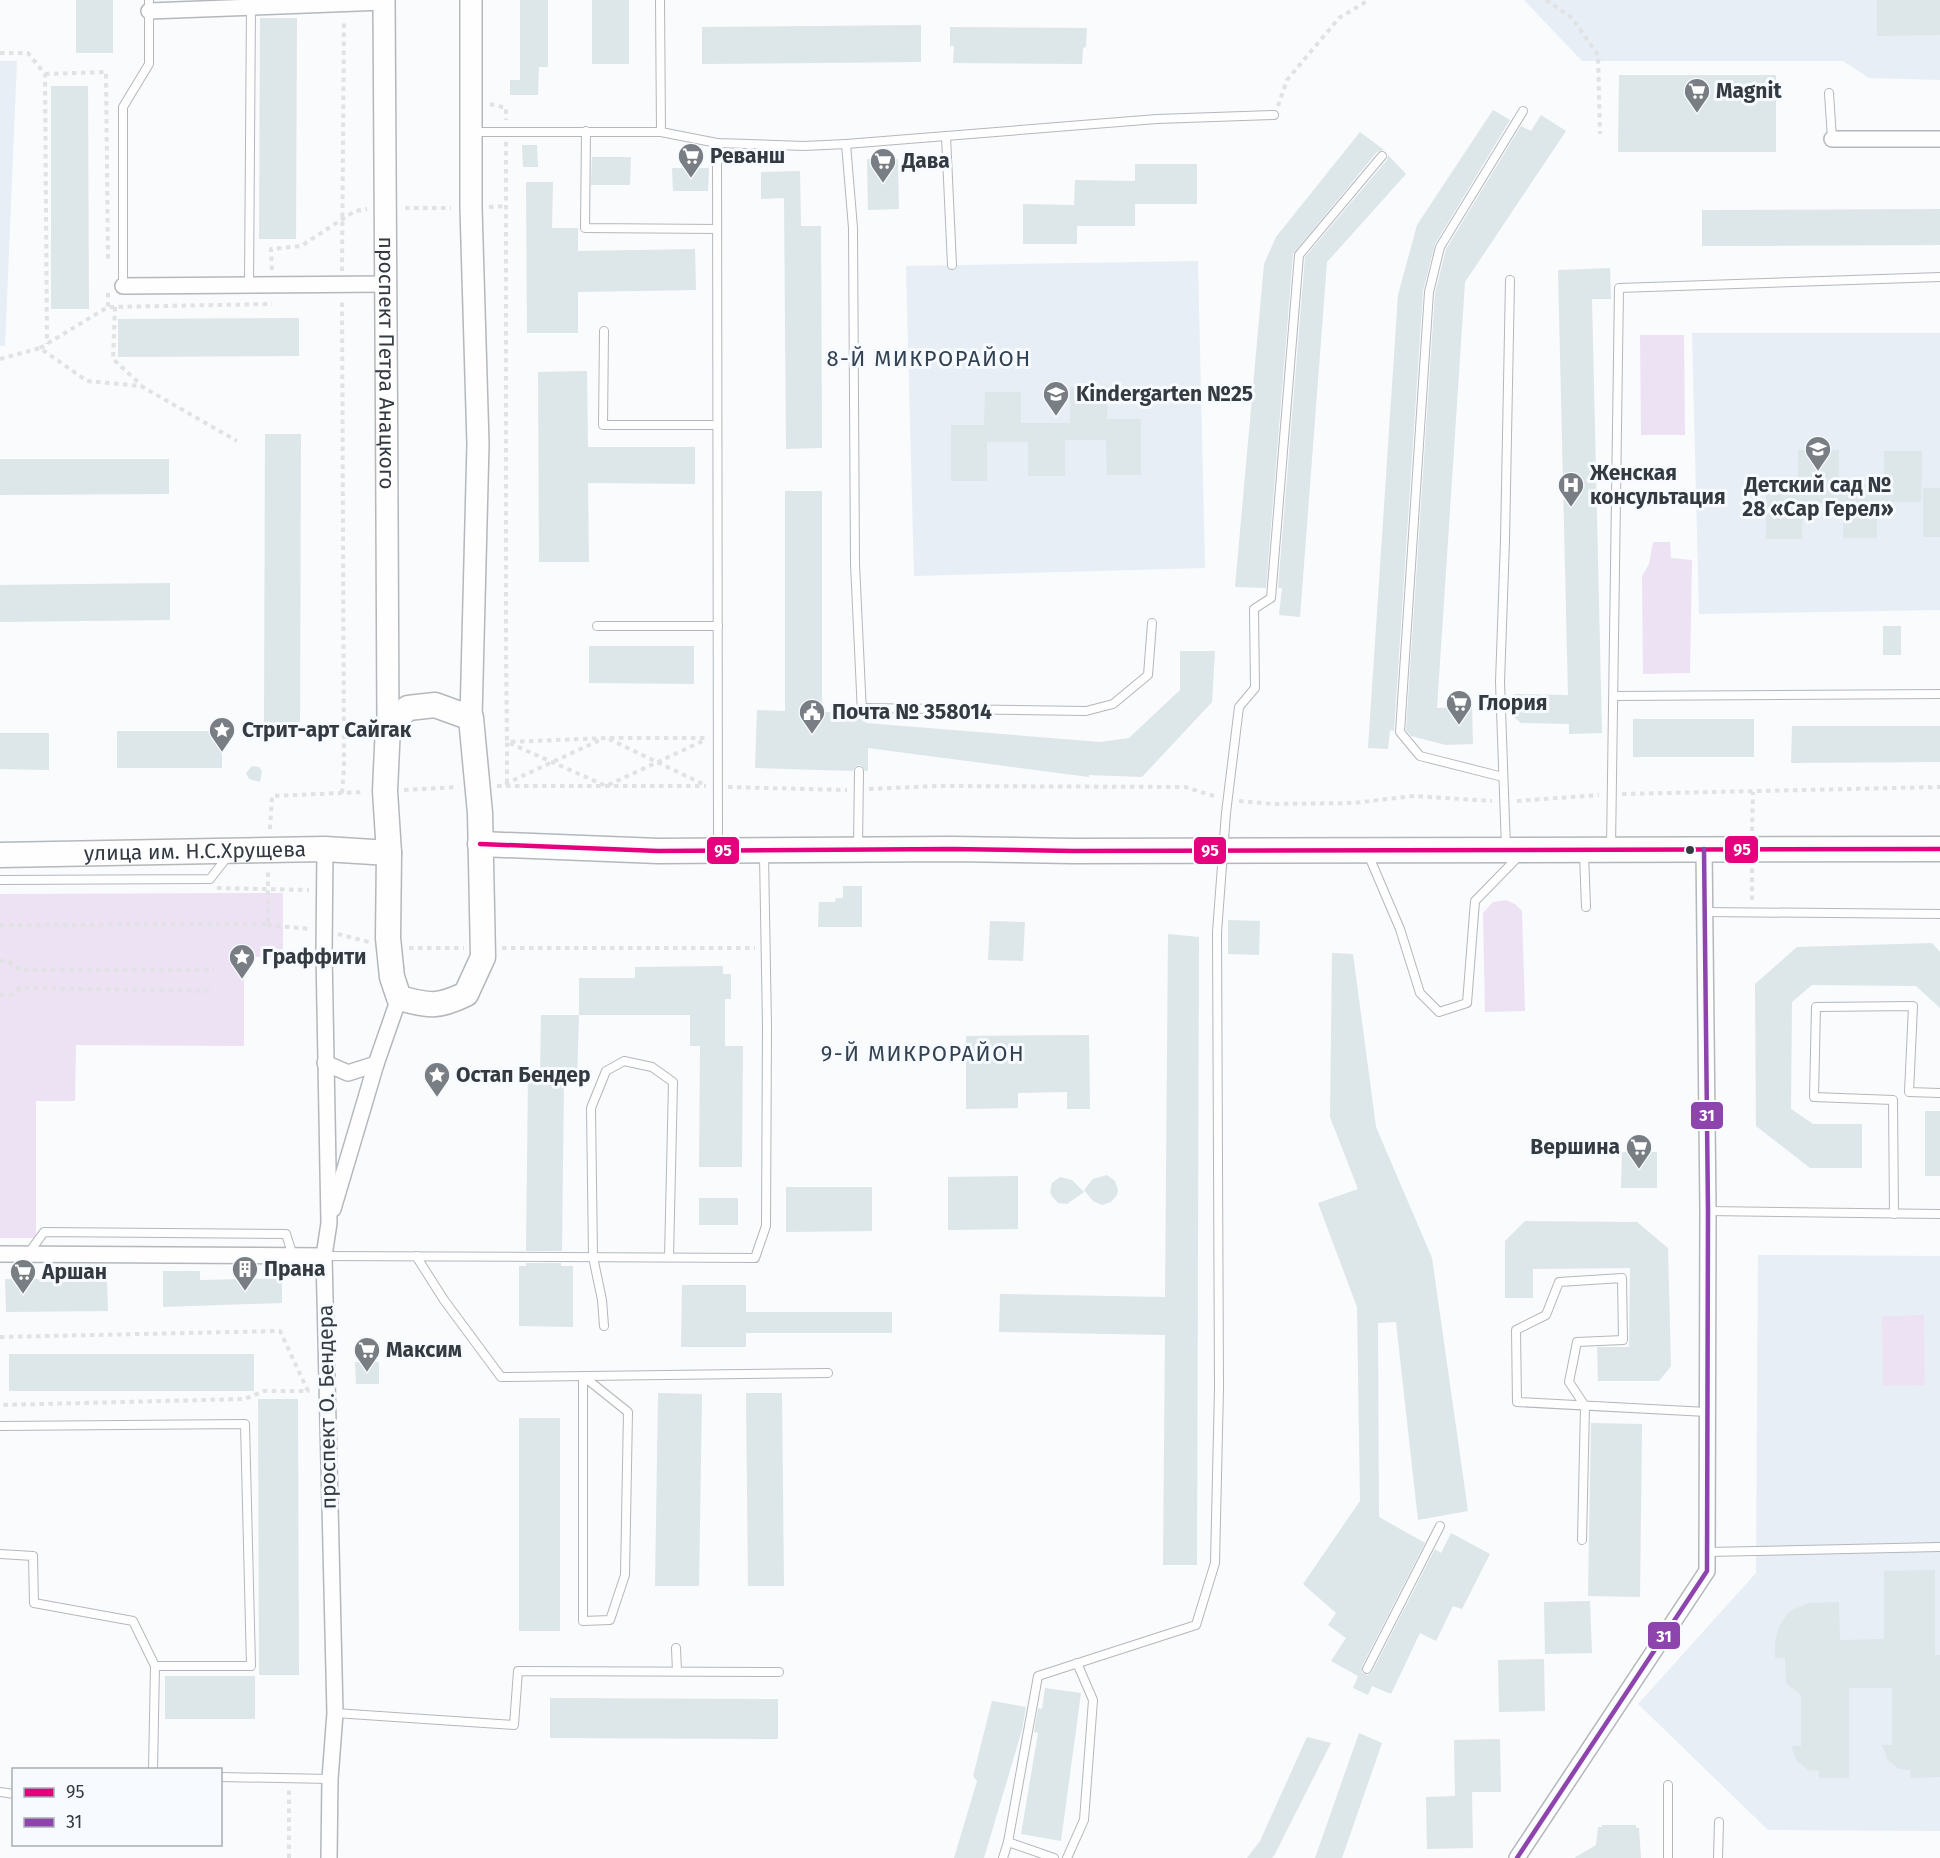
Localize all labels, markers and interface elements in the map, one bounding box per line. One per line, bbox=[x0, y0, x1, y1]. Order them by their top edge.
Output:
supermarket icon: Magnit bbox=[1682, 76, 1712, 114]
place label: Magnit bbox=[1716, 78, 1782, 104]
supermarket icon: Реванш bbox=[676, 141, 706, 179]
place label: Реванш bbox=[710, 143, 785, 169]
supermarket icon: Дава bbox=[868, 146, 898, 184]
place label: Дава bbox=[901, 148, 950, 174]
street label: проспект Петра Анацкого bbox=[373, 237, 400, 489]
district label: 8-Й МИКРОРАЙОН bbox=[826, 345, 1032, 372]
school or university icon: Kindergarten №25 bbox=[1041, 379, 1071, 417]
place label: Kindergarten №25 bbox=[1076, 381, 1253, 407]
school or university icon: Детский сад № 28 «Сар Герел» bbox=[1803, 434, 1833, 472]
place label: Женская консультация bbox=[1589, 460, 1726, 510]
hospital icon: Женская консультация bbox=[1556, 470, 1586, 508]
place label: Детский сад № 28 «Сар Герел» bbox=[1742, 472, 1894, 522]
supermarket icon: Глория bbox=[1444, 688, 1474, 726]
place label: Глория bbox=[1478, 690, 1548, 716]
public building icon: Почта № 358014 bbox=[797, 697, 827, 735]
place label: Почта № 358014 bbox=[832, 699, 992, 725]
place icon: Стрит-арт Сайгак bbox=[207, 715, 237, 753]
place label: Стрит-арт Сайгак bbox=[242, 717, 412, 743]
line badge: 95 bbox=[1724, 835, 1759, 864]
street label: улица им. Н.С.Хрущева bbox=[84, 836, 306, 866]
line badge: 95 bbox=[706, 836, 740, 865]
line badge: 95 bbox=[1193, 836, 1227, 865]
text: 95 bbox=[1733, 840, 1751, 859]
text: 95 bbox=[714, 841, 732, 860]
text: 95 bbox=[1201, 841, 1219, 860]
unlabelled marker bbox=[1684, 844, 1696, 856]
place icon: Граффити bbox=[227, 942, 257, 980]
place label: Граффити bbox=[262, 944, 366, 970]
district label: 9-Й МИКРОРАЙОН bbox=[821, 1040, 1025, 1067]
place icon: Остап Бендер bbox=[422, 1060, 452, 1098]
place label: Остап Бендер bbox=[456, 1062, 590, 1088]
line badge: 31 bbox=[1690, 1101, 1724, 1130]
text: 31 bbox=[1698, 1106, 1715, 1125]
supermarket icon: Вершина bbox=[1624, 1132, 1654, 1170]
place label: Вершина bbox=[1530, 1134, 1620, 1160]
building icon: Прана bbox=[230, 1254, 260, 1292]
place label: Прана bbox=[264, 1256, 326, 1282]
supermarket icon: Аршан bbox=[8, 1257, 38, 1295]
place label: Аршан bbox=[41, 1259, 107, 1285]
street label: проспект О. Бендера bbox=[312, 1305, 342, 1509]
supermarket icon: Максим bbox=[352, 1335, 382, 1373]
place label: Максим bbox=[386, 1337, 462, 1363]
line badge: 31 bbox=[1647, 1621, 1681, 1650]
text: 31 bbox=[1655, 1627, 1672, 1646]
legend bbox=[12, 1768, 222, 1846]
text: 95 bbox=[66, 1781, 84, 1803]
text: 31 bbox=[66, 1811, 82, 1833]

